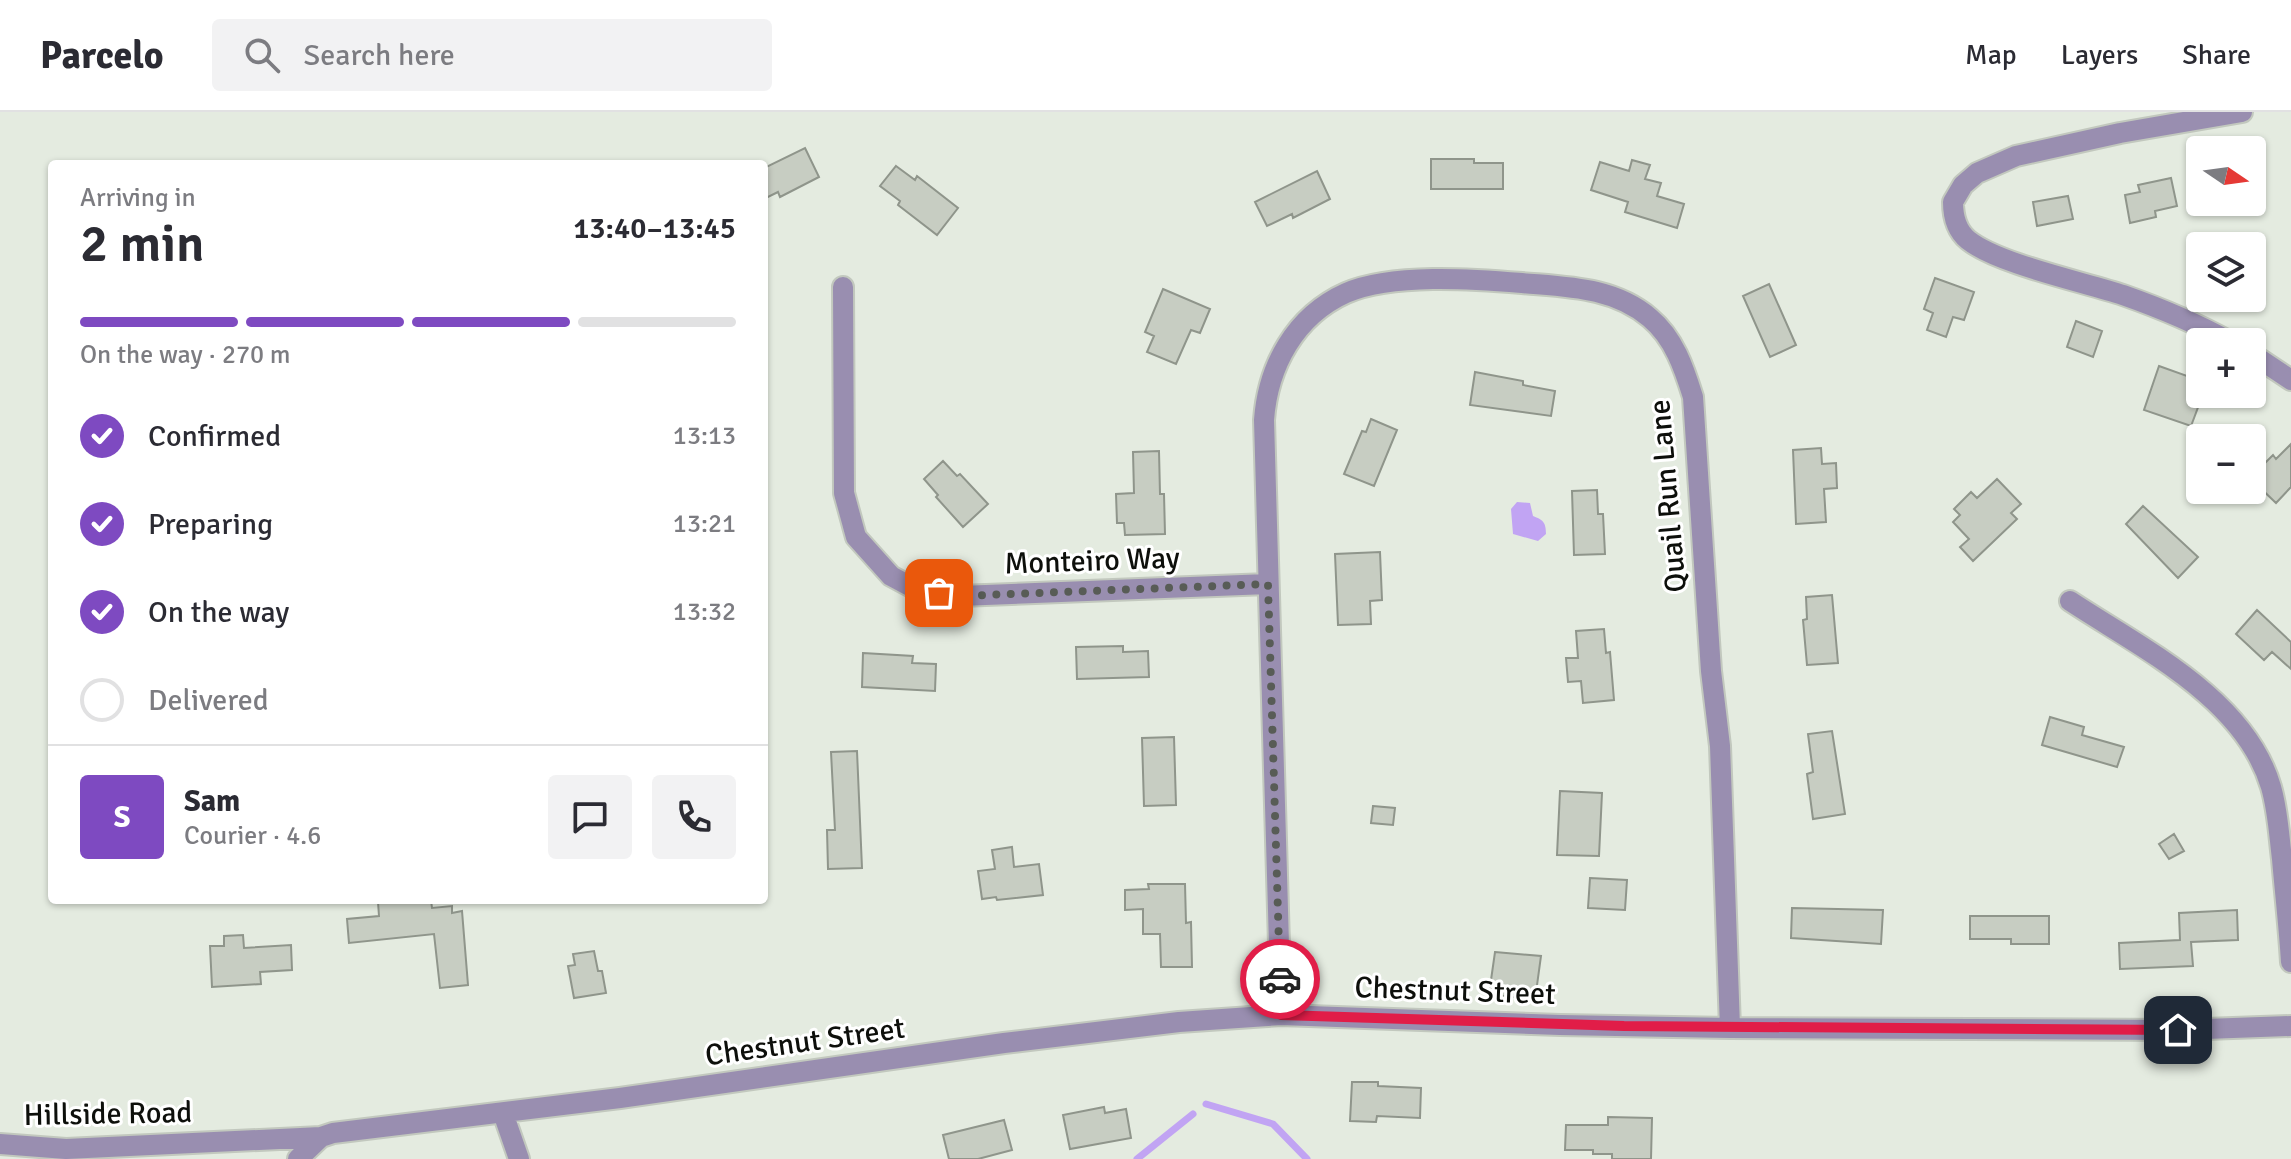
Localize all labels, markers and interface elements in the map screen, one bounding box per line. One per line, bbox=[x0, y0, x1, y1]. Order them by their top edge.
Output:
search box bbox=[212, 19, 772, 91]
text: Parcelo bbox=[40, 32, 164, 79]
icon: search bbox=[240, 33, 284, 77]
text: Search here bbox=[304, 37, 455, 74]
text: Map bbox=[1965, 38, 2017, 72]
text: Layers bbox=[2061, 38, 2138, 72]
text: Share bbox=[2182, 38, 2251, 72]
north arrow bbox=[2186, 136, 2266, 216]
map controls bbox=[2186, 136, 2266, 504]
text: Arriving in bbox=[80, 182, 196, 214]
text: 13:40–13:45 bbox=[573, 210, 736, 247]
text: 2 min bbox=[80, 212, 205, 276]
button: layers bbox=[2186, 232, 2266, 312]
button: + bbox=[2186, 328, 2266, 408]
text: On the way · 270 m bbox=[80, 339, 290, 371]
street label: Quail Run Lane bbox=[1641, 398, 1695, 594]
icon: check bbox=[80, 414, 124, 458]
text: Confirmed bbox=[148, 418, 281, 455]
text: 13:13 bbox=[673, 420, 736, 452]
button: − bbox=[2186, 424, 2266, 504]
icon: check bbox=[80, 502, 124, 546]
text: Preparing bbox=[148, 506, 273, 543]
text: 13:21 bbox=[673, 508, 736, 540]
street label: Monteiro Way bbox=[1004, 539, 1180, 583]
pin bbox=[905, 559, 973, 627]
icon: bag bbox=[917, 571, 961, 615]
icon: check bbox=[80, 590, 124, 634]
text: On the way bbox=[148, 594, 289, 631]
text: 13:32 bbox=[673, 596, 736, 628]
text: Delivered bbox=[148, 682, 269, 719]
button: chat bbox=[548, 775, 632, 859]
button: phone bbox=[652, 775, 736, 859]
text: Sam bbox=[184, 783, 240, 820]
text: S bbox=[114, 799, 130, 836]
text: Courier · 4.6 bbox=[184, 820, 321, 852]
courier bbox=[1240, 939, 1320, 1019]
icon: car bbox=[1258, 957, 1302, 1001]
street label: Chestnut Street bbox=[1354, 969, 1556, 1013]
pin bbox=[2144, 996, 2212, 1064]
icon: home bbox=[2156, 1008, 2200, 1052]
street label: Chestnut Street bbox=[703, 1010, 907, 1074]
street label: Hillside Road bbox=[23, 1094, 193, 1134]

